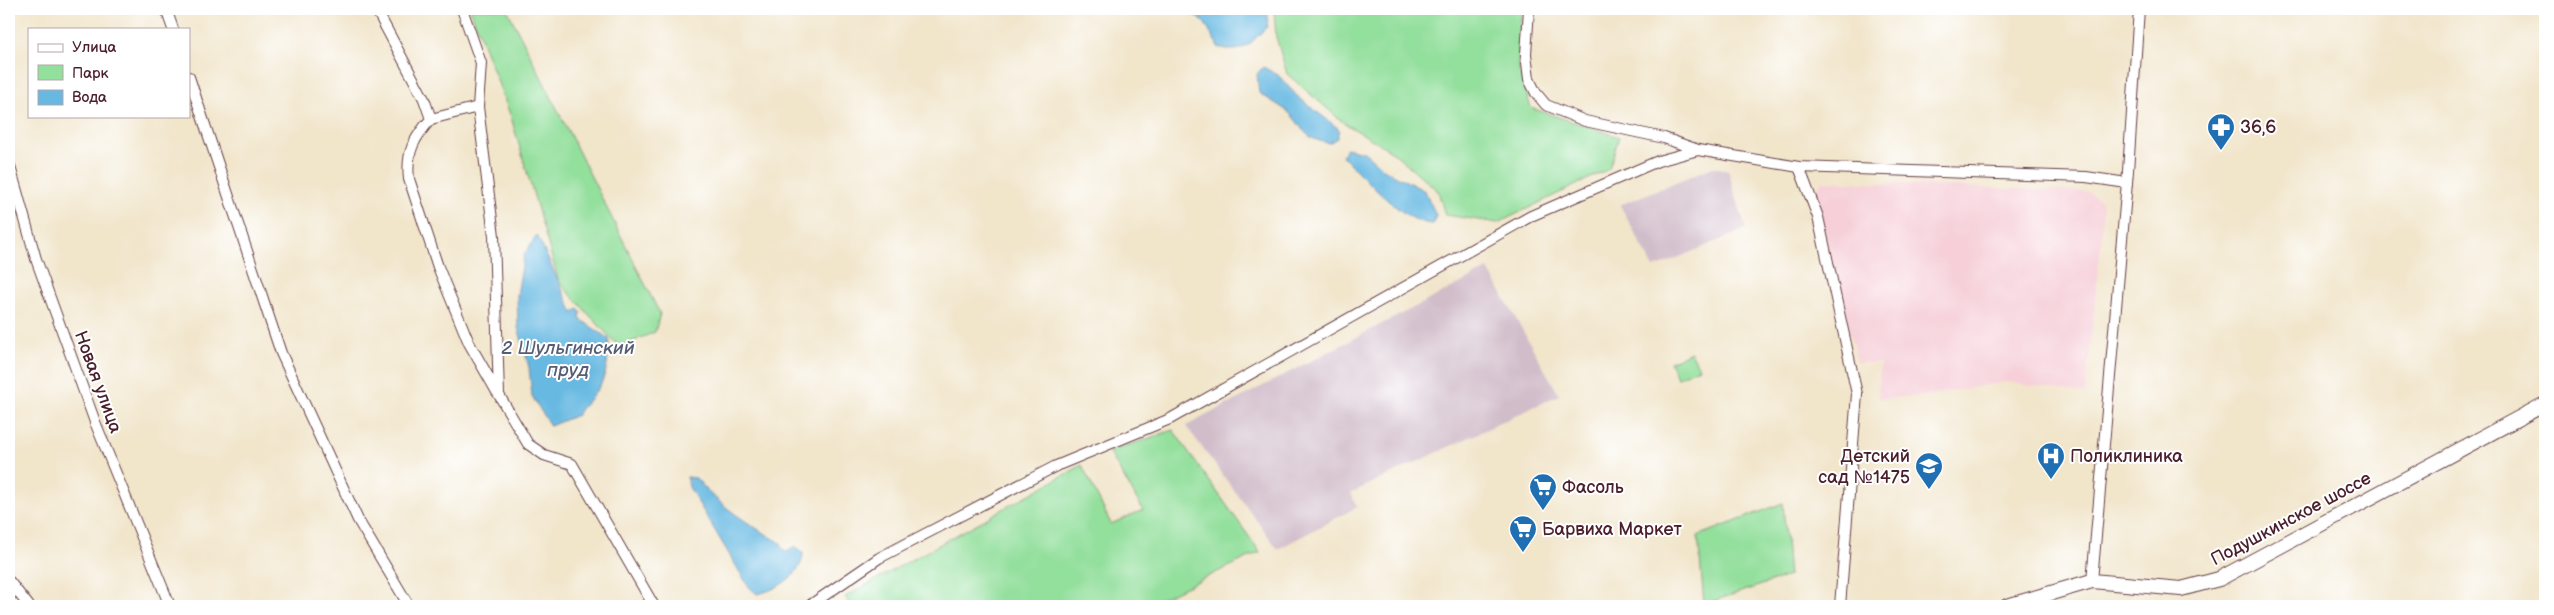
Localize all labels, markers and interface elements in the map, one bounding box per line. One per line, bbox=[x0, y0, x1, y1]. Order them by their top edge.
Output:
legend bbox=[28, 28, 190, 118]
text: Улица bbox=[72, 38, 117, 57]
text: Парк bbox=[72, 64, 109, 83]
text: Вода bbox=[72, 88, 107, 107]
pharmacy icon: 36,6 bbox=[2206, 112, 2236, 151]
place label: 36,6 bbox=[2240, 117, 2276, 138]
street label: Новая улица bbox=[70, 328, 126, 436]
water label: 2 Шульгинский пруд bbox=[501, 337, 635, 382]
hospital icon: Поликлиника bbox=[2036, 441, 2066, 480]
place label: Детский сад №1475 bbox=[1818, 446, 1910, 488]
place label: Поликлиника bbox=[2070, 446, 2183, 467]
school or university icon: Детский сад №1475 bbox=[1914, 451, 1944, 490]
street label: Подушкинское шоссе bbox=[2207, 468, 2375, 570]
supermarket icon: Фасоль bbox=[1528, 472, 1558, 511]
place label: Фасоль bbox=[1562, 477, 1624, 498]
supermarket icon: Барвиха Маркет bbox=[1508, 514, 1538, 553]
place label: Барвиха Маркет bbox=[1542, 519, 1683, 540]

